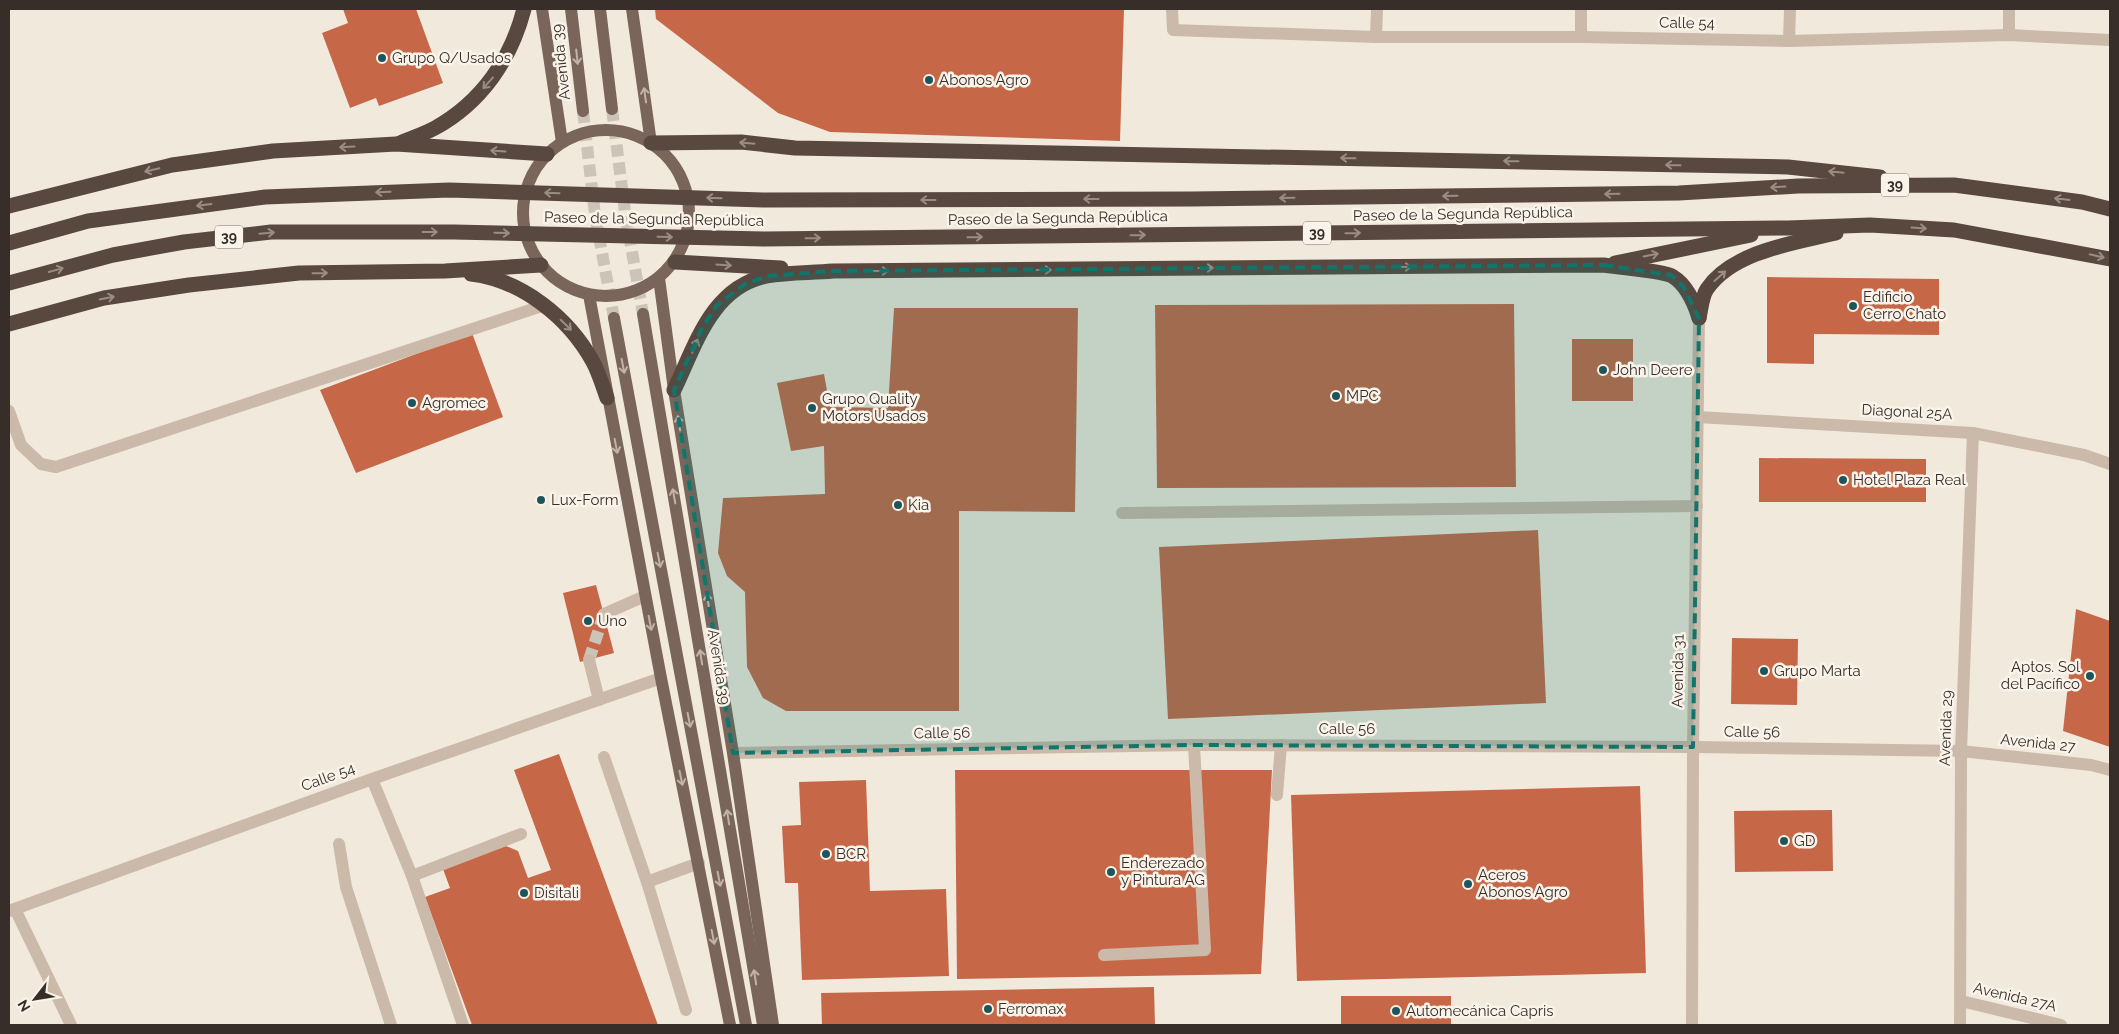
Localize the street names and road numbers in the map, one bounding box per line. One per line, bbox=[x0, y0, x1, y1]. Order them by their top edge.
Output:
street label: Calle 54 bbox=[1659, 14, 1715, 32]
street label: Avenida 39 bbox=[548, 23, 574, 101]
road number: 39 bbox=[1881, 174, 1909, 196]
street label: Paseo de la Segunda República bbox=[1353, 203, 1573, 225]
street label: Paseo de la Segunda República bbox=[948, 207, 1168, 229]
street label: Paseo de la Segunda República bbox=[544, 208, 764, 230]
road number: 39 bbox=[1303, 222, 1331, 244]
road number: 39 bbox=[215, 226, 243, 248]
street label: Diagonal 25A bbox=[1861, 401, 1953, 423]
street label: Avenida 39 bbox=[704, 628, 734, 706]
street label: Avenida 31 bbox=[1668, 633, 1688, 708]
street label: Avenida 29 bbox=[1936, 689, 1956, 766]
street label: Calle 56 bbox=[1319, 720, 1375, 738]
street label: Calle 56 bbox=[1724, 723, 1780, 741]
street label: Calle 56 bbox=[914, 724, 970, 742]
street label: Avenida 27 bbox=[2000, 730, 2076, 756]
street label: Calle 54 bbox=[299, 759, 357, 795]
street label: Avenida 27A bbox=[1972, 979, 2058, 1015]

